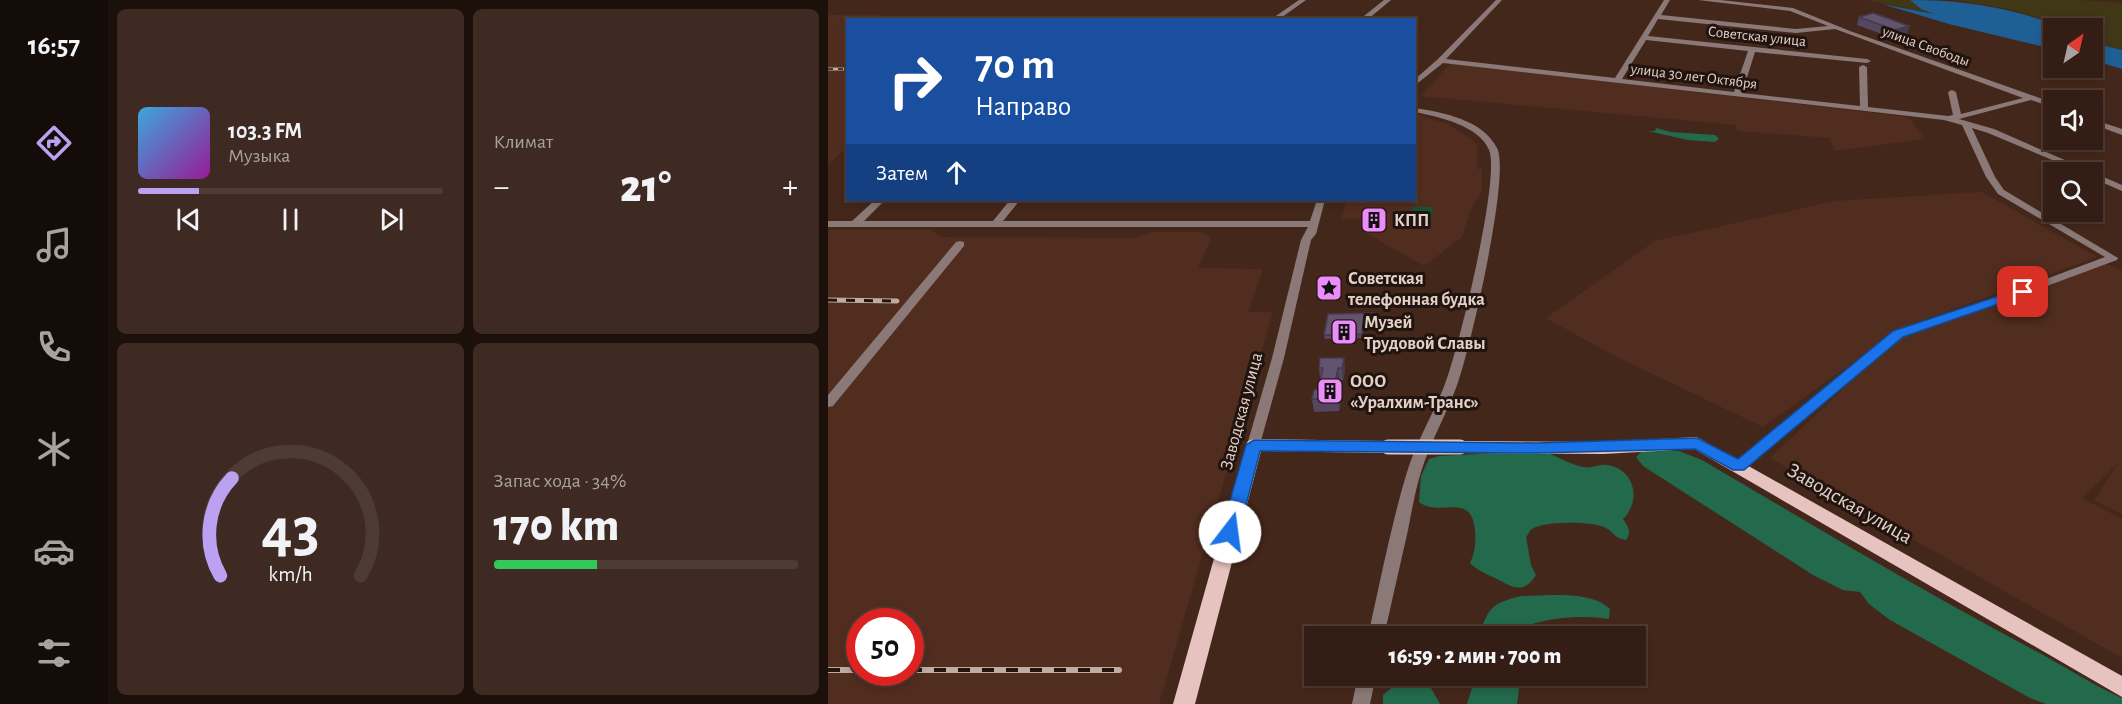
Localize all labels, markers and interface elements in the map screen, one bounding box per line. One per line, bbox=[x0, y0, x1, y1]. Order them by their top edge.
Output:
north arrow bbox=[2043, 18, 2103, 78]
map controls bbox=[2043, 18, 2103, 222]
street label: улица Свободы bbox=[1879, 23, 1972, 69]
street label: Советская улица bbox=[1707, 24, 1807, 49]
text: 16:57 bbox=[28, 32, 80, 59]
icon: right bbox=[876, 42, 954, 120]
text: 70 m bbox=[975, 44, 1055, 86]
street label: улица 30 лет Октября bbox=[1629, 61, 1758, 92]
button: sound bbox=[2043, 90, 2103, 150]
text: Направо bbox=[975, 93, 1071, 120]
text: 103.3 FM bbox=[228, 120, 302, 142]
icon: directions bbox=[33, 122, 75, 164]
text: Климат bbox=[494, 132, 553, 152]
text: Музыка bbox=[228, 146, 290, 166]
icon: ahead bbox=[940, 156, 973, 189]
text: Затем bbox=[876, 162, 928, 184]
button: search bbox=[2043, 162, 2103, 222]
text: 21° bbox=[620, 165, 671, 210]
text: − bbox=[494, 171, 509, 204]
text: + bbox=[782, 171, 798, 204]
icon: previous bbox=[172, 203, 205, 236]
icon: pause bbox=[274, 203, 307, 236]
icon: next bbox=[375, 203, 408, 236]
building icon: КПП bbox=[1359, 205, 1389, 235]
place label: КПП bbox=[1394, 212, 1429, 230]
icon: music bbox=[33, 224, 75, 266]
pin bbox=[1997, 266, 2048, 317]
place label: Советская телефонная будка bbox=[1347, 270, 1485, 309]
place icon: Советская телефонная будка bbox=[1314, 273, 1344, 303]
icon: arrive bbox=[2006, 275, 2039, 308]
place label: Музей Трудовой Славы bbox=[1364, 314, 1486, 353]
building icon: Музей Трудовой Славы bbox=[1329, 317, 1359, 347]
icon: phone bbox=[33, 326, 75, 368]
street label: Заводская улица bbox=[1218, 351, 1266, 472]
place label: ООО «Уралхим-Транс» bbox=[1350, 373, 1479, 412]
building icon: ООО «Уралхим-Транс» bbox=[1315, 376, 1345, 406]
icon: climate bbox=[33, 428, 75, 470]
street label: Заводская улица bbox=[1784, 459, 1916, 548]
text: Запас хода · 34% bbox=[494, 471, 626, 491]
text: 43 bbox=[261, 500, 319, 562]
position arrow bbox=[1198, 500, 1262, 564]
text: 170 km bbox=[494, 504, 619, 549]
icon: car bbox=[33, 530, 75, 572]
text: km/h bbox=[268, 564, 312, 585]
speed limit sign: 50 bbox=[846, 608, 924, 686]
icon: filters bbox=[33, 632, 75, 674]
text: 16:59 · 2 мин · 700 m bbox=[1389, 645, 1561, 667]

